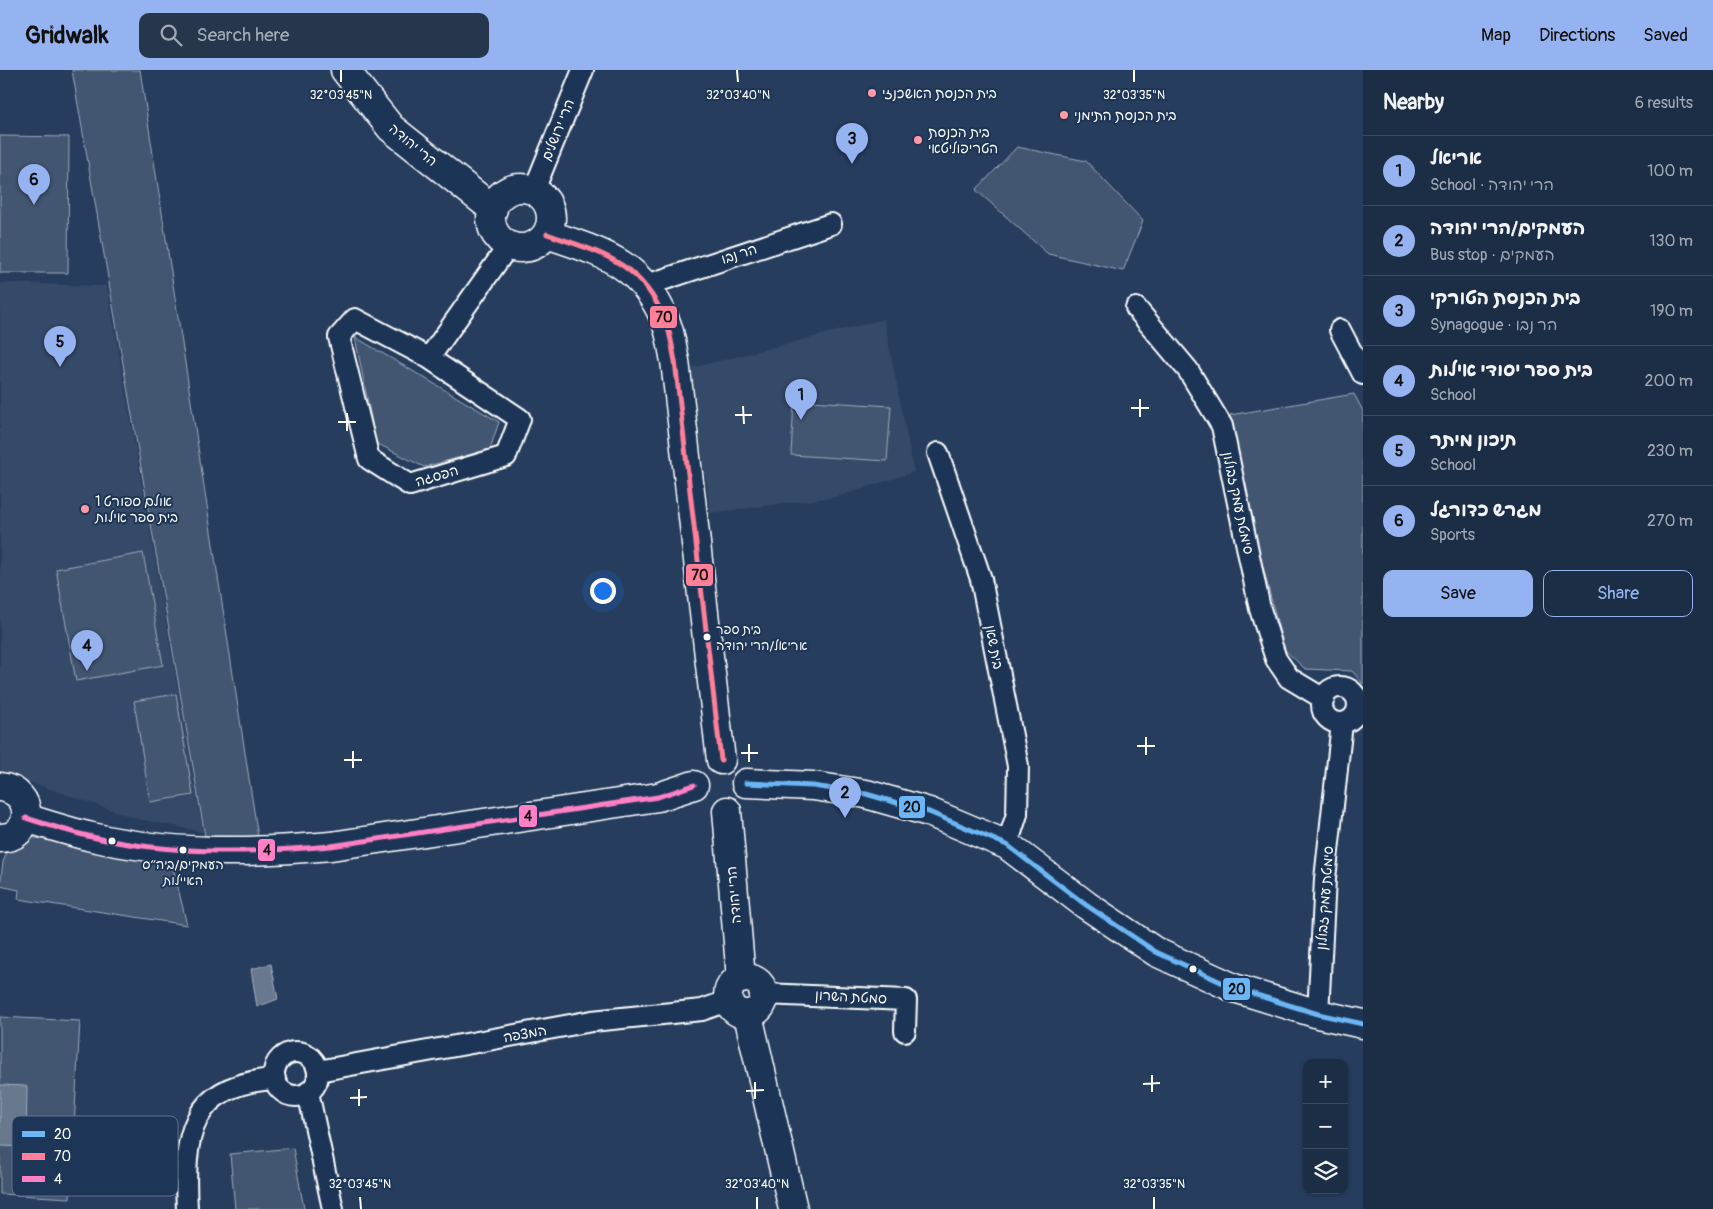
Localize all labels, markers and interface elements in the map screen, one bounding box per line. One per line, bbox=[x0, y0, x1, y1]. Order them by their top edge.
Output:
search box bbox=[139, 13, 489, 58]
text: Gridwalk bbox=[25, 21, 109, 50]
icon: search bbox=[157, 21, 185, 49]
text: Search here bbox=[197, 23, 289, 47]
text: Map bbox=[1481, 24, 1511, 47]
text: Directions bbox=[1539, 24, 1615, 47]
text: Saved bbox=[1643, 24, 1688, 47]
place label: בית הכנסת האשכנזי bbox=[882, 85, 997, 102]
marker: בית הכנסת האשכנזי bbox=[866, 87, 878, 99]
text: 32°03'45"N bbox=[310, 88, 372, 103]
text: 32°03'40"N bbox=[706, 88, 770, 103]
text: 32°03'35"N bbox=[1103, 88, 1165, 103]
text: Nearby bbox=[1383, 89, 1444, 116]
text: 6 results bbox=[1635, 93, 1693, 113]
street label: הרי ירושלים bbox=[538, 97, 578, 163]
place label: בית הכנסת התימני bbox=[1074, 107, 1177, 124]
marker: בית הכנסת התימני bbox=[1058, 109, 1070, 121]
street label: הרי יהודה bbox=[385, 120, 441, 170]
pin: 3 bbox=[836, 123, 868, 164]
place label: בית הכנסת הטריפוליטאי bbox=[928, 124, 998, 157]
marker: בית הכנסת הטריפוליטאי bbox=[912, 134, 924, 146]
text: אריאל bbox=[1430, 146, 1482, 170]
text: 1 bbox=[1396, 161, 1402, 181]
text: 100 m bbox=[1647, 161, 1693, 181]
pin: 6 bbox=[18, 164, 50, 205]
text: School · הרי יהודה bbox=[1430, 175, 1554, 195]
text: העמקים/הרי יהודה bbox=[1430, 216, 1585, 240]
text: 2 bbox=[1395, 231, 1403, 251]
text: 130 m bbox=[1649, 231, 1693, 251]
street label: הר נבו bbox=[719, 240, 759, 268]
text: Bus stop · העמקים bbox=[1430, 245, 1555, 265]
text: בית הכנסת הטורקי bbox=[1430, 286, 1581, 310]
text: 3 bbox=[1395, 301, 1403, 321]
text: 190 m bbox=[1650, 301, 1693, 321]
line badge: 70 bbox=[649, 305, 678, 329]
text: 70 bbox=[656, 309, 673, 326]
text: Synagogue · הר נבו bbox=[1430, 315, 1557, 335]
pin: 5 bbox=[44, 326, 76, 367]
text: בית ספר יסודי אילות bbox=[1430, 358, 1593, 382]
text: 4 bbox=[1394, 371, 1404, 391]
text: 200 m bbox=[1645, 371, 1693, 391]
pin: 1 bbox=[785, 379, 817, 420]
text: School bbox=[1430, 385, 1476, 405]
text: תיכון מיתר bbox=[1430, 428, 1517, 452]
text: 5 bbox=[1395, 441, 1403, 461]
text: 230 m bbox=[1647, 441, 1693, 461]
street label: סימטת עמק זבולון bbox=[1219, 450, 1257, 556]
text: School bbox=[1430, 455, 1476, 475]
street label: הפסגה bbox=[414, 462, 460, 490]
place label: אולם ספורט 1 בית ספר אילות bbox=[94, 493, 178, 526]
text: מגרש כדורגל bbox=[1430, 498, 1542, 522]
marker: אולם ספורט 1 בית ספר אילות bbox=[79, 503, 91, 515]
text: 6 bbox=[1394, 511, 1404, 531]
text: 270 m bbox=[1647, 511, 1693, 531]
text: Sports bbox=[1430, 525, 1475, 545]
line badge: 70 bbox=[685, 563, 714, 587]
text: 70 bbox=[692, 567, 709, 584]
button: Save bbox=[1383, 570, 1533, 617]
button: Share bbox=[1543, 570, 1693, 617]
your location bbox=[590, 578, 616, 604]
place label: בית ספר אריאל/הרי יהודה bbox=[716, 622, 807, 654]
street label: בית שאן bbox=[981, 623, 1007, 671]
pin: 4 bbox=[71, 630, 103, 671]
marker: בית ספר אריאל/הרי יהודה bbox=[702, 632, 712, 642]
pin: 2 bbox=[829, 777, 861, 818]
line badge: 20 bbox=[898, 795, 926, 819]
text: 20 bbox=[903, 799, 921, 816]
line badge: 4 bbox=[518, 804, 538, 828]
text: 4 bbox=[524, 808, 533, 825]
unlabelled marker bbox=[107, 836, 117, 846]
line badge: 4 bbox=[257, 838, 276, 862]
text: 4 bbox=[263, 842, 272, 859]
marker: העמקים/ביה״ס האיילות bbox=[178, 845, 188, 855]
street label: סימטת עמק זבולון bbox=[1313, 845, 1337, 951]
place label: העמקים/ביה״ס האיילות bbox=[142, 857, 224, 889]
street label: הרי יהודה bbox=[723, 866, 745, 924]
unlabelled marker bbox=[1188, 964, 1198, 974]
line badge: 20 bbox=[1222, 977, 1251, 1001]
text: 20 bbox=[1228, 981, 1246, 998]
street label: סמטת השרון bbox=[815, 987, 887, 1007]
street label: המצפה bbox=[502, 1022, 548, 1046]
map controls bbox=[1303, 1059, 1348, 1194]
button: + bbox=[1303, 1059, 1348, 1104]
button: − bbox=[1303, 1104, 1348, 1149]
legend bbox=[12, 1116, 178, 1196]
text: 20 bbox=[54, 1126, 71, 1143]
text: 70 bbox=[54, 1148, 71, 1165]
button: layers bbox=[1303, 1149, 1348, 1194]
text: 4 bbox=[54, 1171, 62, 1188]
text: 32°03'45"N bbox=[329, 1177, 391, 1192]
text: 32°03'40"N bbox=[725, 1177, 789, 1192]
text: 32°03'35"N bbox=[1123, 1177, 1185, 1192]

